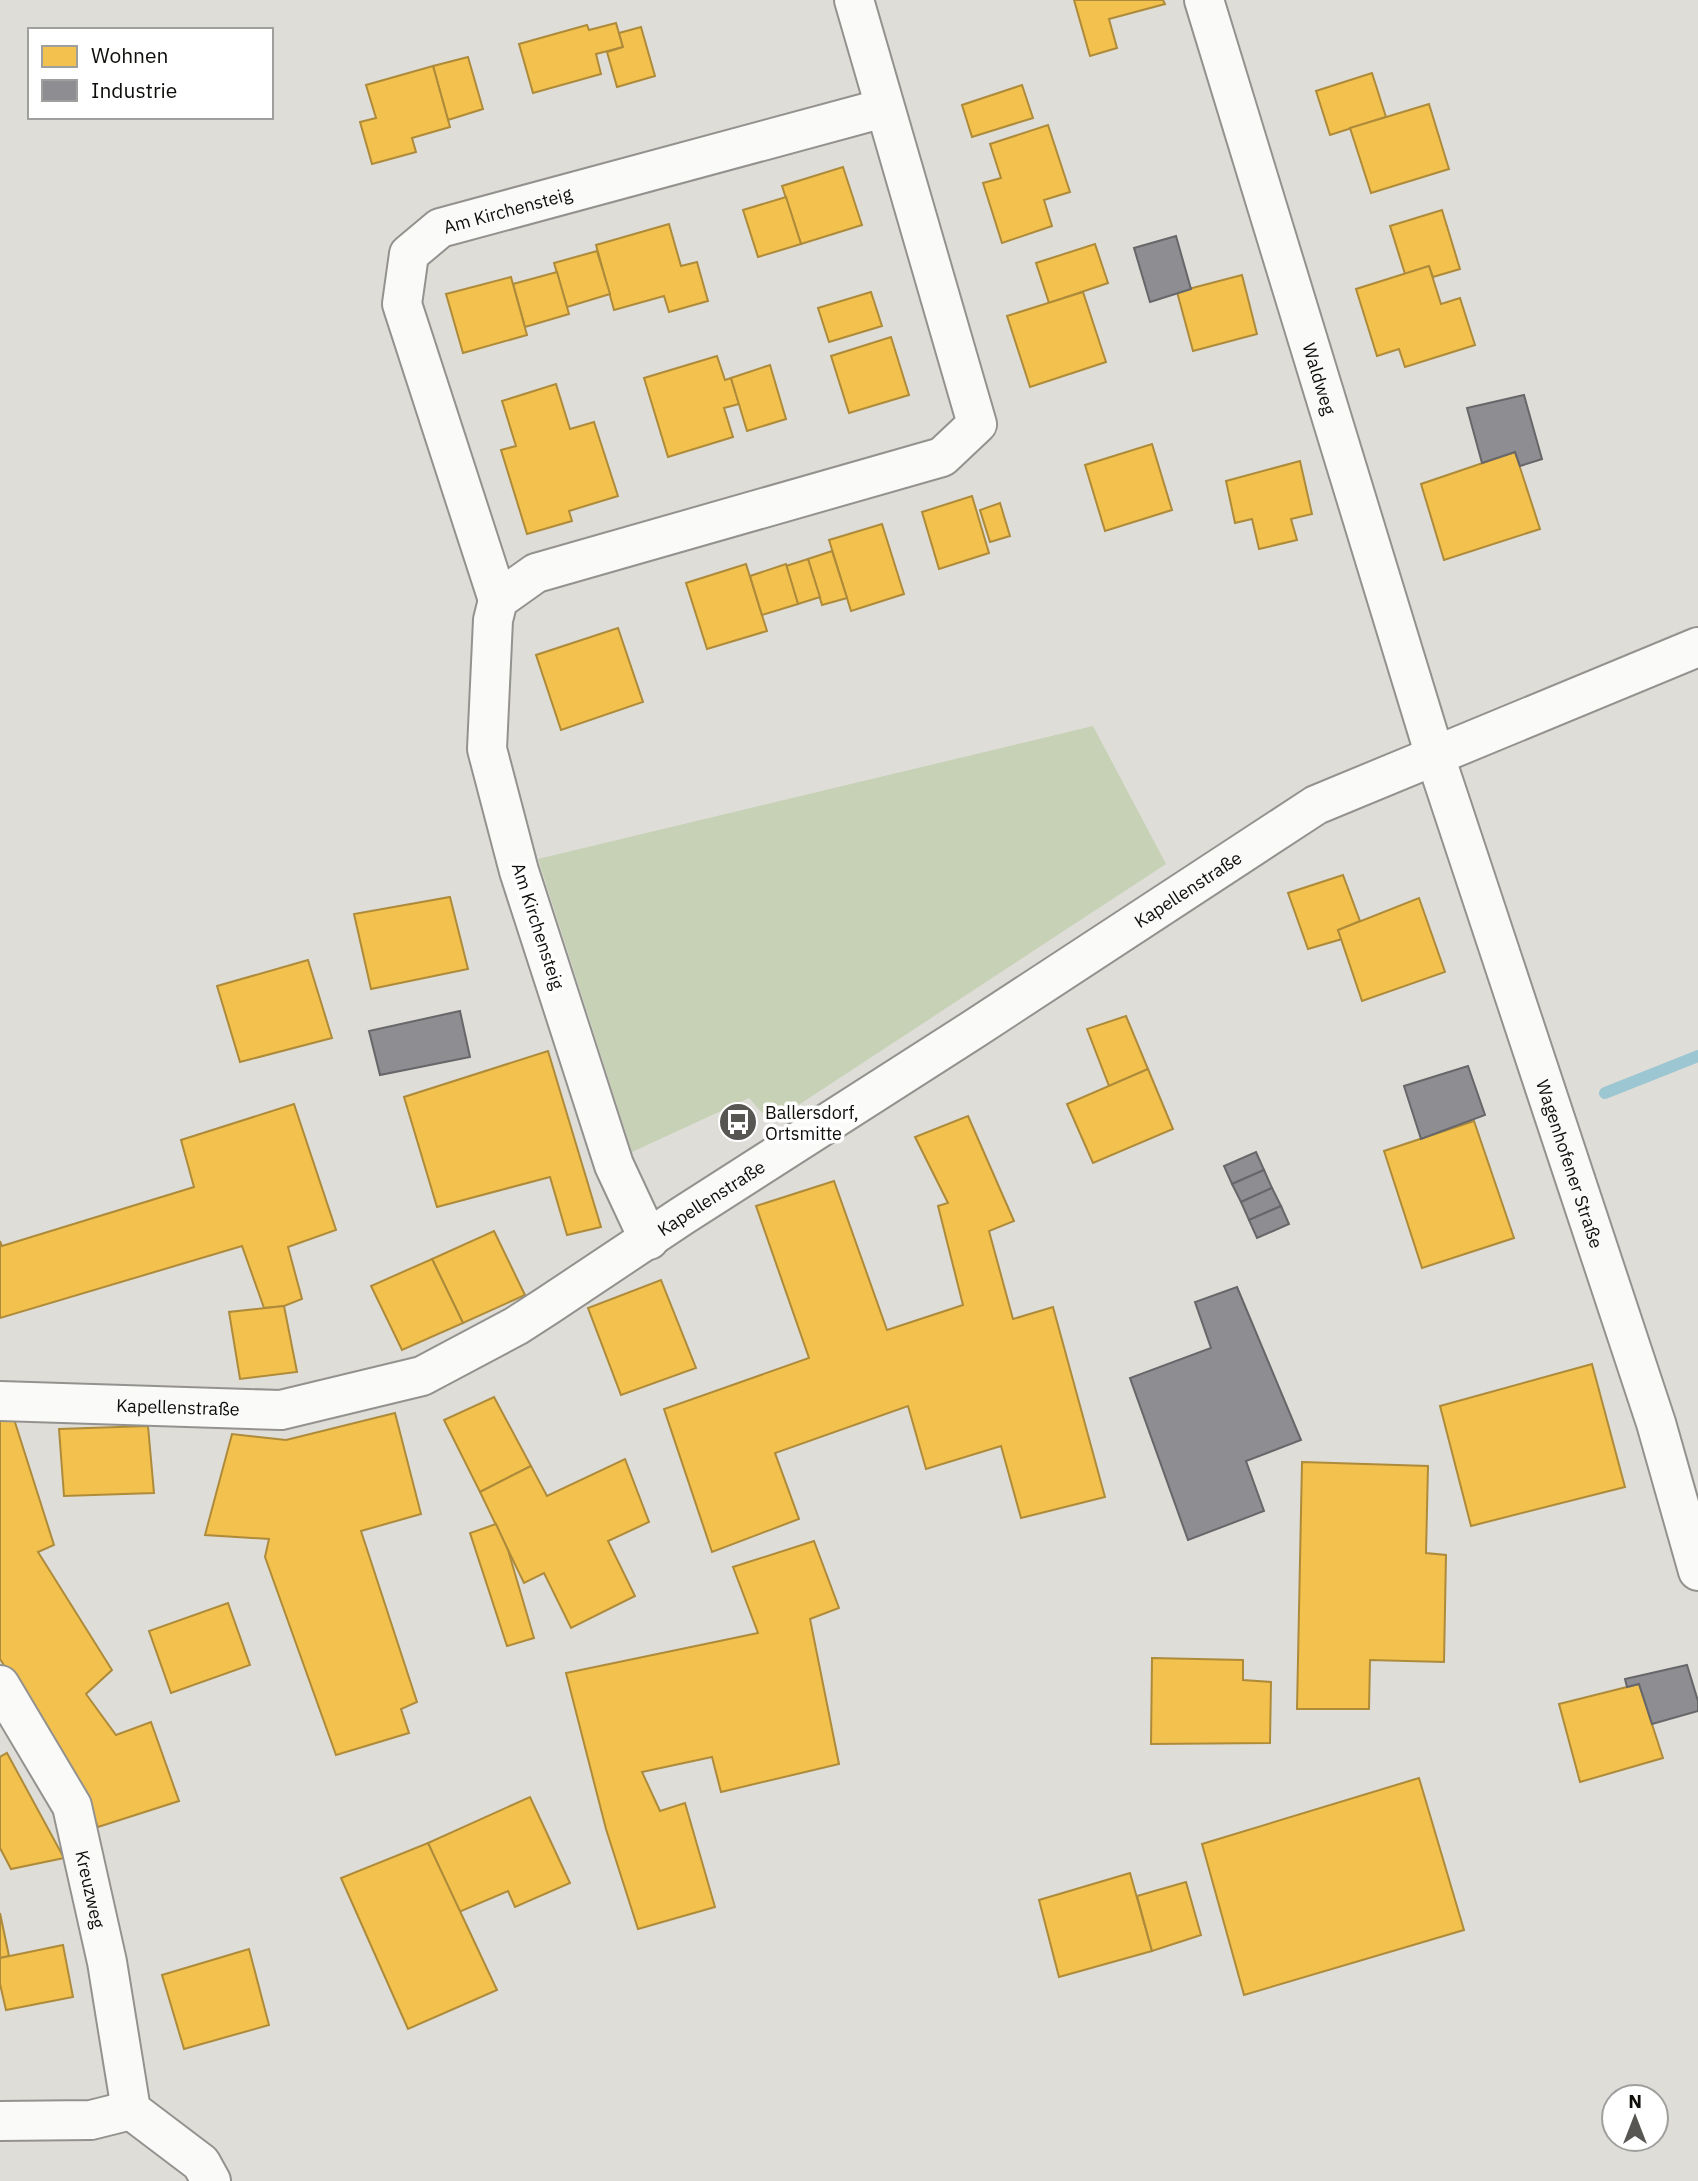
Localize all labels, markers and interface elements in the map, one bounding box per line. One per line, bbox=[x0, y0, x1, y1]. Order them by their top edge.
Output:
legend bbox=[28, 28, 273, 119]
text: Wohnen bbox=[91, 41, 168, 69]
text: Industrie bbox=[91, 76, 177, 104]
street label: Am Kirchensteig bbox=[441, 181, 575, 238]
street label: Waldweg bbox=[1298, 340, 1342, 418]
street label: Kapellenstraße bbox=[1130, 846, 1246, 932]
street label: Am Kirchensteig bbox=[507, 860, 569, 993]
street label: Wagenhofener Straße bbox=[1531, 1076, 1609, 1251]
bus stop icon: Ballersdorf, Ortsmitte bbox=[717, 1101, 759, 1143]
place label: Ballersdorf, Ortsmitte bbox=[765, 1101, 859, 1145]
street label: Kapellenstraße bbox=[653, 1155, 769, 1241]
street label: Kapellenstraße bbox=[116, 1393, 240, 1420]
street label: Kreuzweg bbox=[71, 1848, 111, 1931]
north arrow bbox=[1600, 2083, 1670, 2153]
text: N bbox=[1628, 2089, 1642, 2113]

